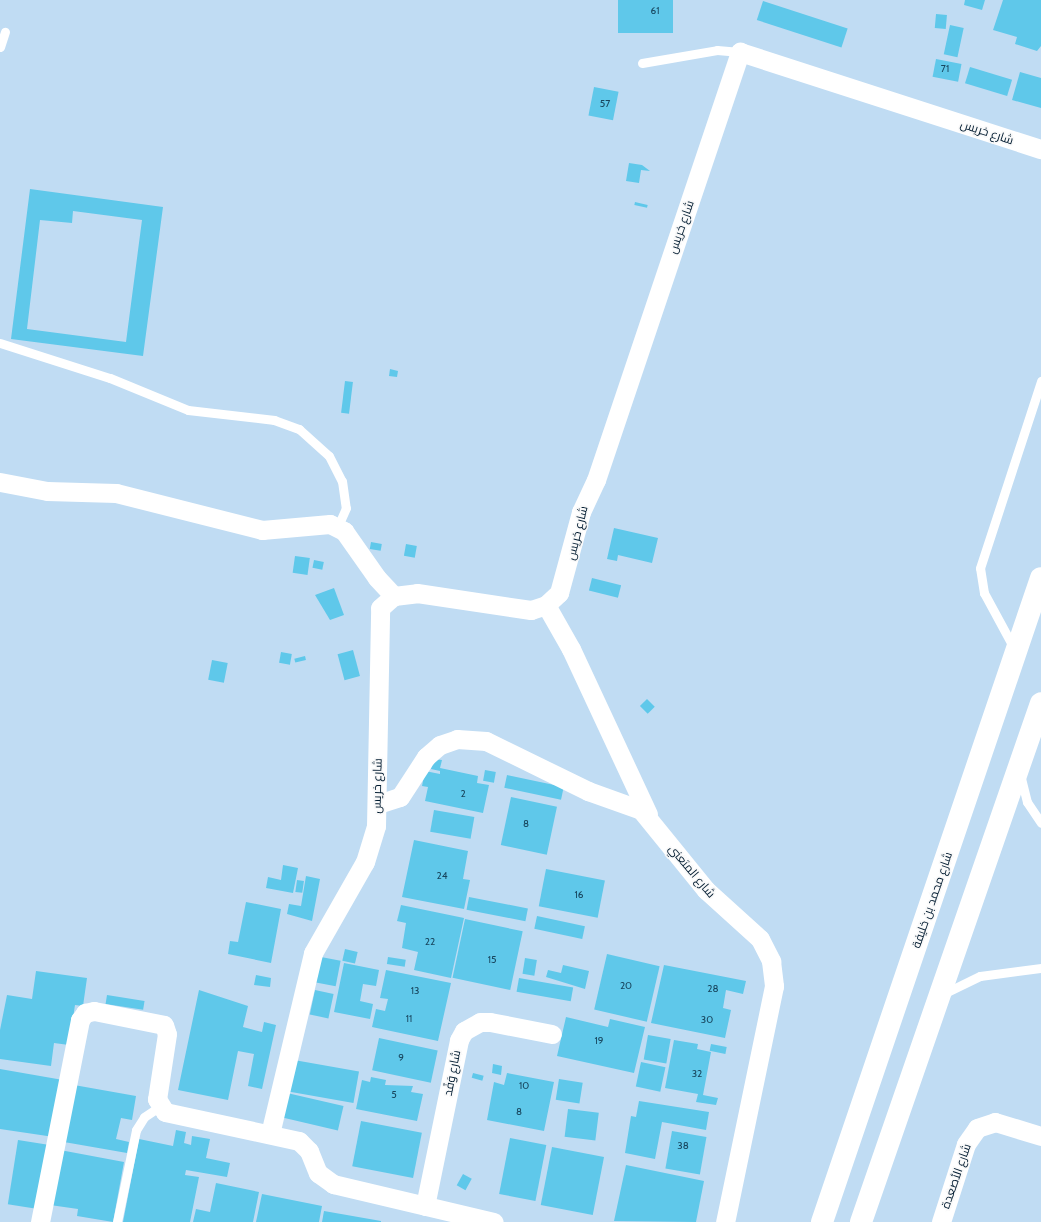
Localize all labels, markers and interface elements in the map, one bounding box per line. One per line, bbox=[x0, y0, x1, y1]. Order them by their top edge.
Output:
house number: 61 bbox=[651, 5, 659, 17]
house number: 71 bbox=[941, 63, 949, 75]
house number: 57 bbox=[600, 98, 610, 110]
street label: شارع خريس bbox=[958, 117, 1016, 147]
street label: شارع خريس bbox=[665, 198, 697, 256]
street label: شارع خريس bbox=[563, 504, 591, 562]
street label: شارع خريس bbox=[369, 758, 385, 814]
house number: 2 bbox=[460, 788, 466, 800]
house number: 8 bbox=[523, 818, 529, 830]
street label: شارع المتعني bbox=[666, 841, 718, 901]
street label: شارع محمد بن خليفة bbox=[909, 850, 955, 950]
house number: 24 bbox=[436, 870, 448, 882]
house number: 16 bbox=[575, 889, 583, 901]
house number: 22 bbox=[425, 936, 435, 948]
house number: 15 bbox=[488, 954, 496, 966]
house number: 20 bbox=[620, 980, 632, 992]
house number: 28 bbox=[707, 983, 719, 995]
house number: 13 bbox=[411, 985, 419, 997]
house number: 11 bbox=[406, 1013, 412, 1025]
house number: 30 bbox=[701, 1014, 713, 1026]
house number: 19 bbox=[595, 1035, 603, 1047]
street label: شارع وَفْد bbox=[441, 1049, 463, 1097]
house number: 9 bbox=[398, 1052, 404, 1064]
house number: 32 bbox=[692, 1068, 702, 1080]
house number: 10 bbox=[519, 1080, 529, 1092]
house number: 5 bbox=[391, 1089, 397, 1101]
house number: 8 bbox=[516, 1106, 522, 1118]
house number: 38 bbox=[677, 1140, 689, 1152]
street label: شارع الأصعدة bbox=[938, 1142, 974, 1210]

